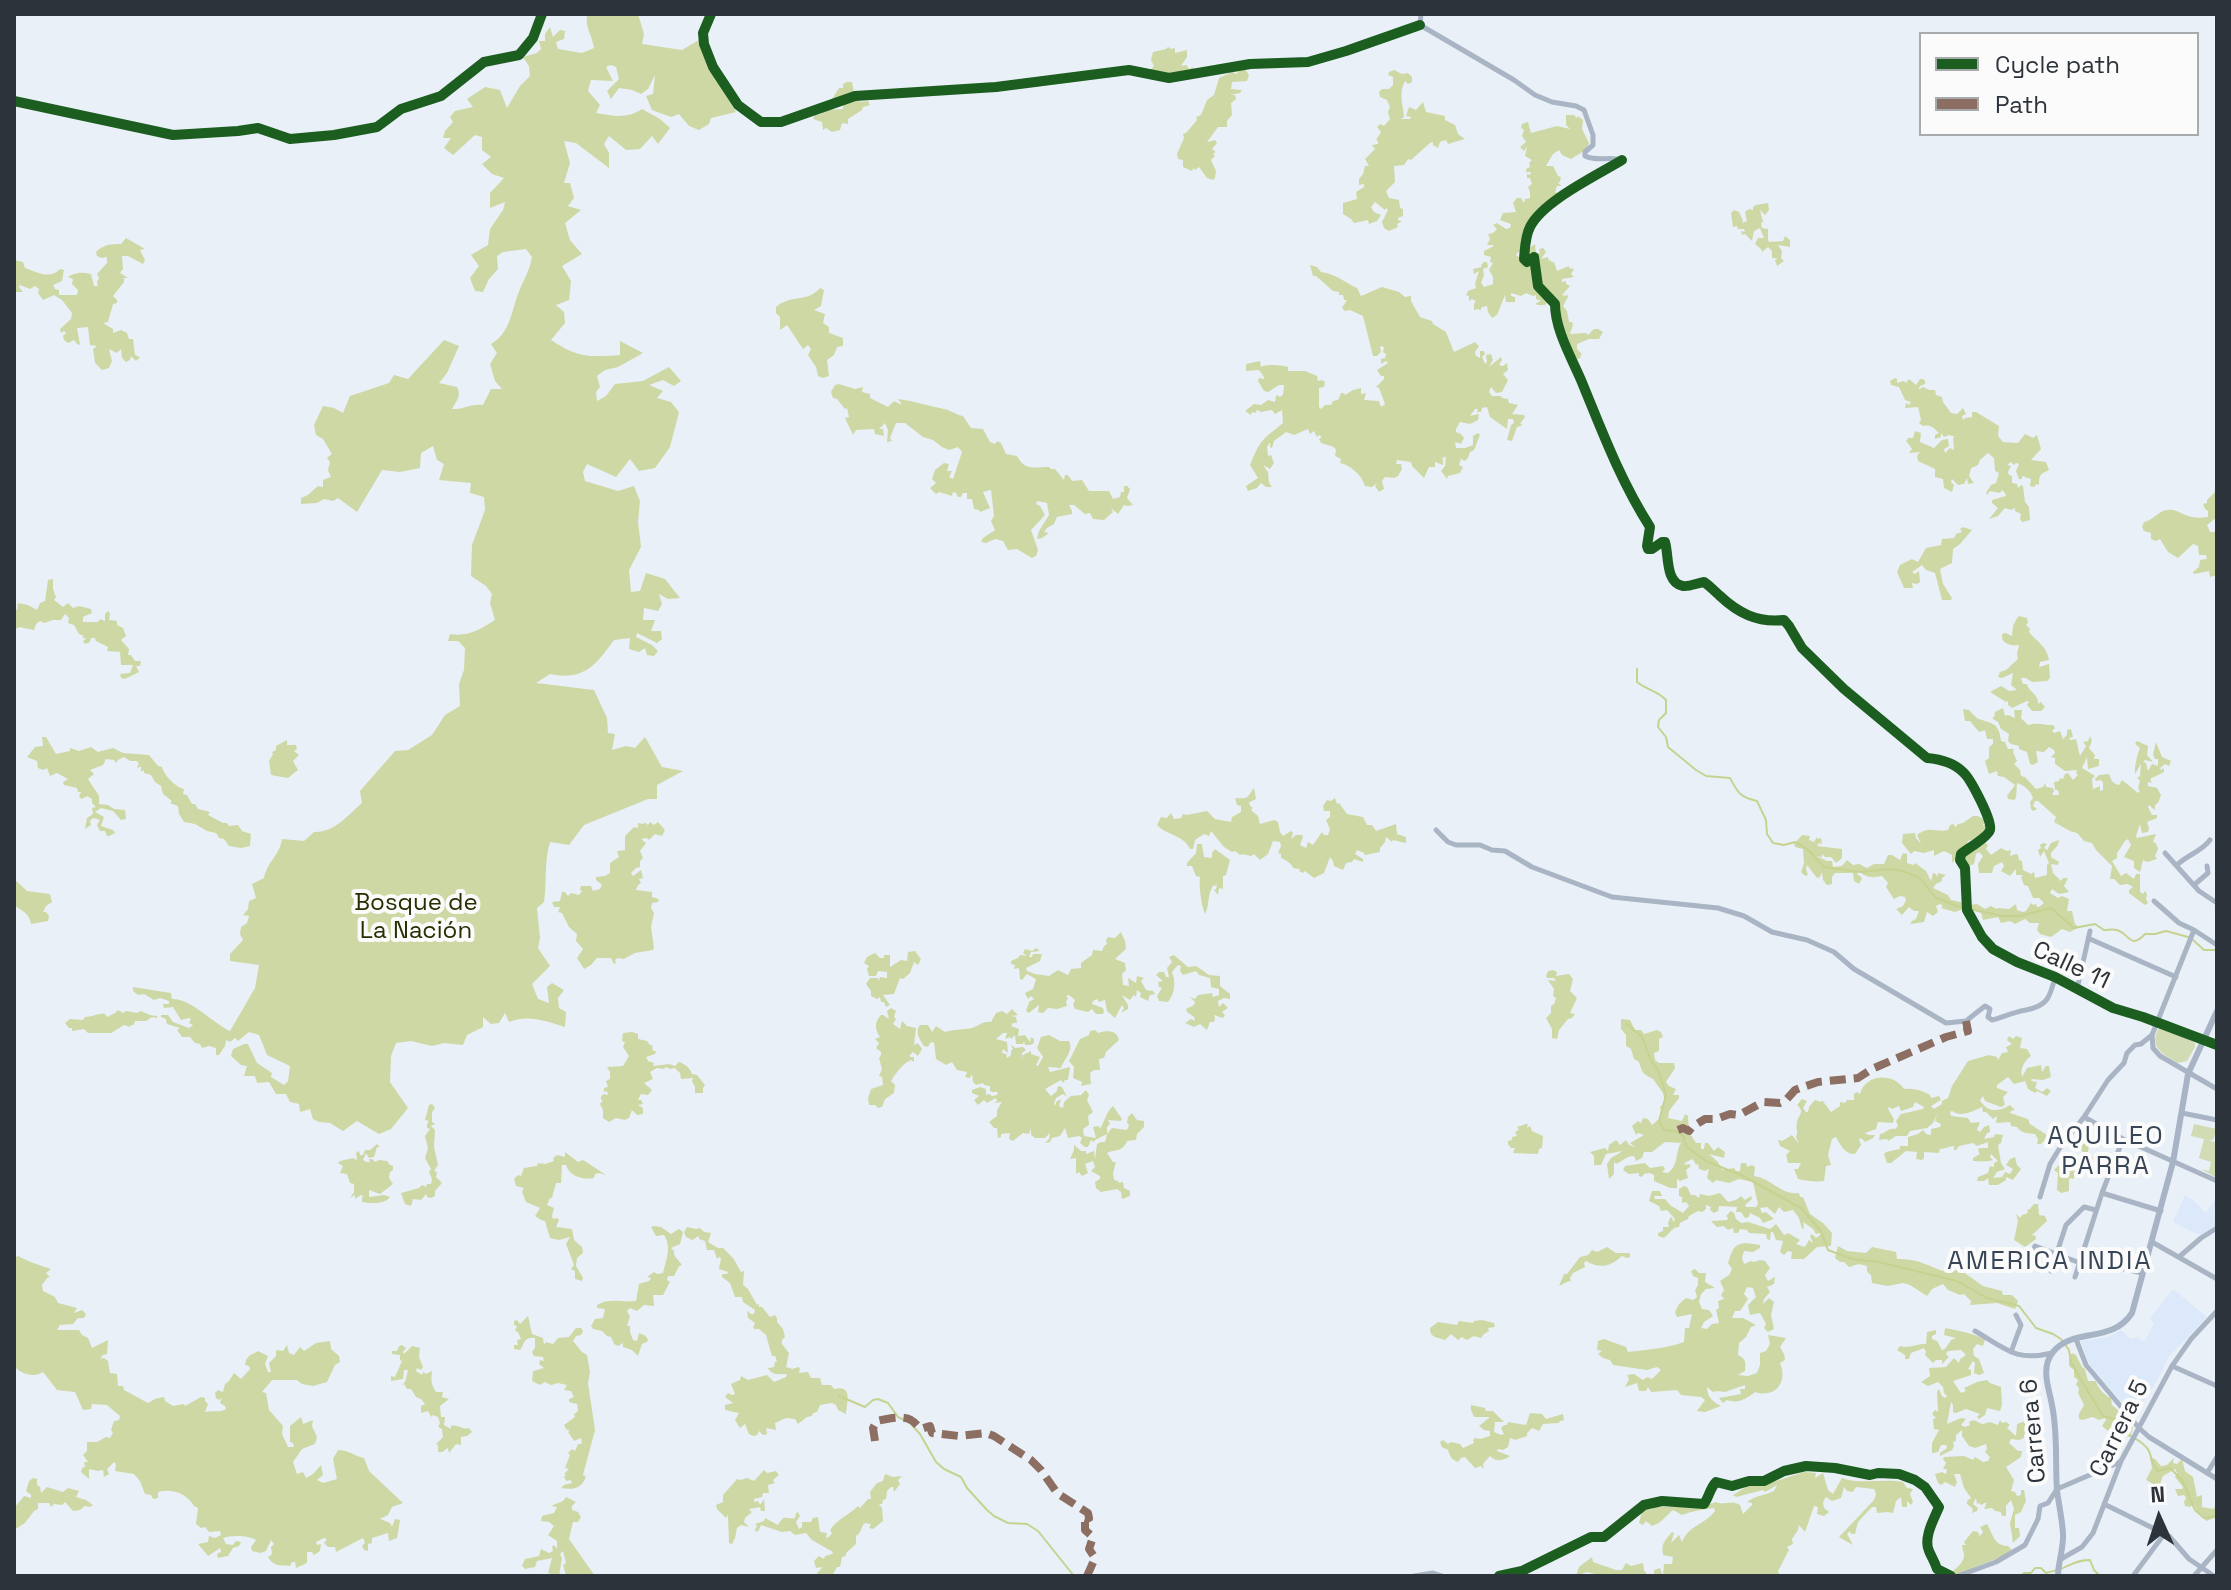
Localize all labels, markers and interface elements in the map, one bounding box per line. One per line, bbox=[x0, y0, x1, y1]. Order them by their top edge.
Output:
legend bbox=[1919, 32, 2199, 136]
text: Cycle path bbox=[1995, 49, 2120, 80]
text: Path bbox=[1995, 89, 2048, 120]
park label: Bosque de La Nación bbox=[354, 889, 478, 945]
street label: Calle 11 bbox=[2028, 936, 2114, 996]
district label: AQUILEO PARRA bbox=[2047, 1121, 2165, 1182]
district label: AMERICA INDIA bbox=[1947, 1246, 2153, 1278]
street label: Carrera 5 bbox=[2084, 1376, 2156, 1482]
street label: Carrera 6 bbox=[2015, 1378, 2053, 1484]
north arrow bbox=[2119, 1478, 2199, 1558]
text: N bbox=[2150, 1480, 2166, 1508]

